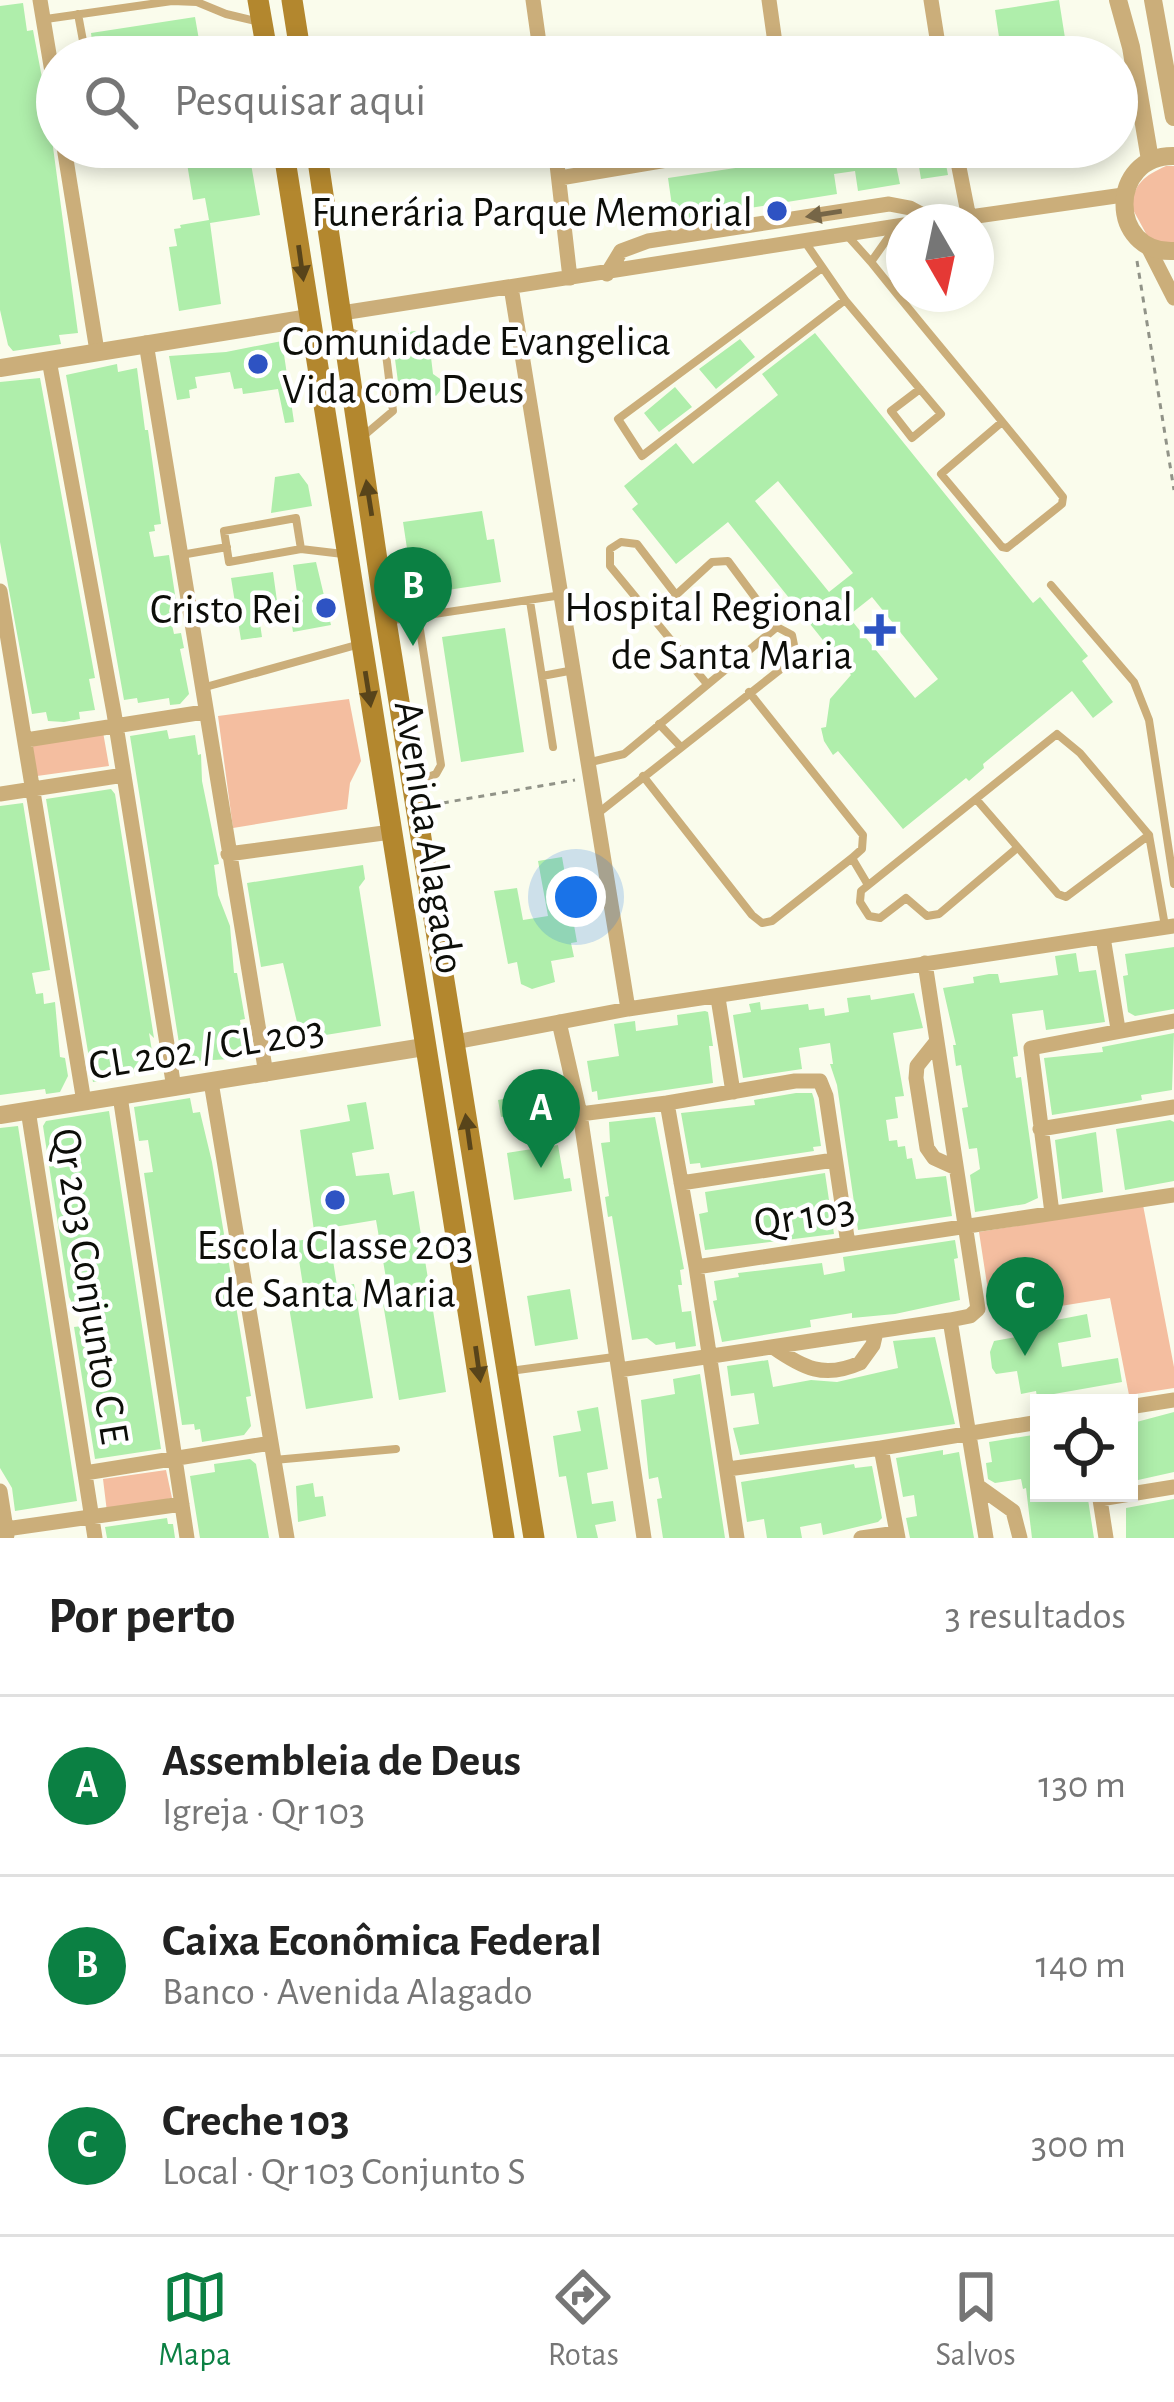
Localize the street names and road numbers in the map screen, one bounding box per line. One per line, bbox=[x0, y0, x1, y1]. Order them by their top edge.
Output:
street label: Avenida Alagado bbox=[387, 698, 471, 977]
street label: CL 202 / CL 203 bbox=[86, 1009, 327, 1087]
street label: Qr 203 Conjunto C E bbox=[44, 1126, 136, 1447]
street label: Qr 103 bbox=[751, 1187, 858, 1245]

